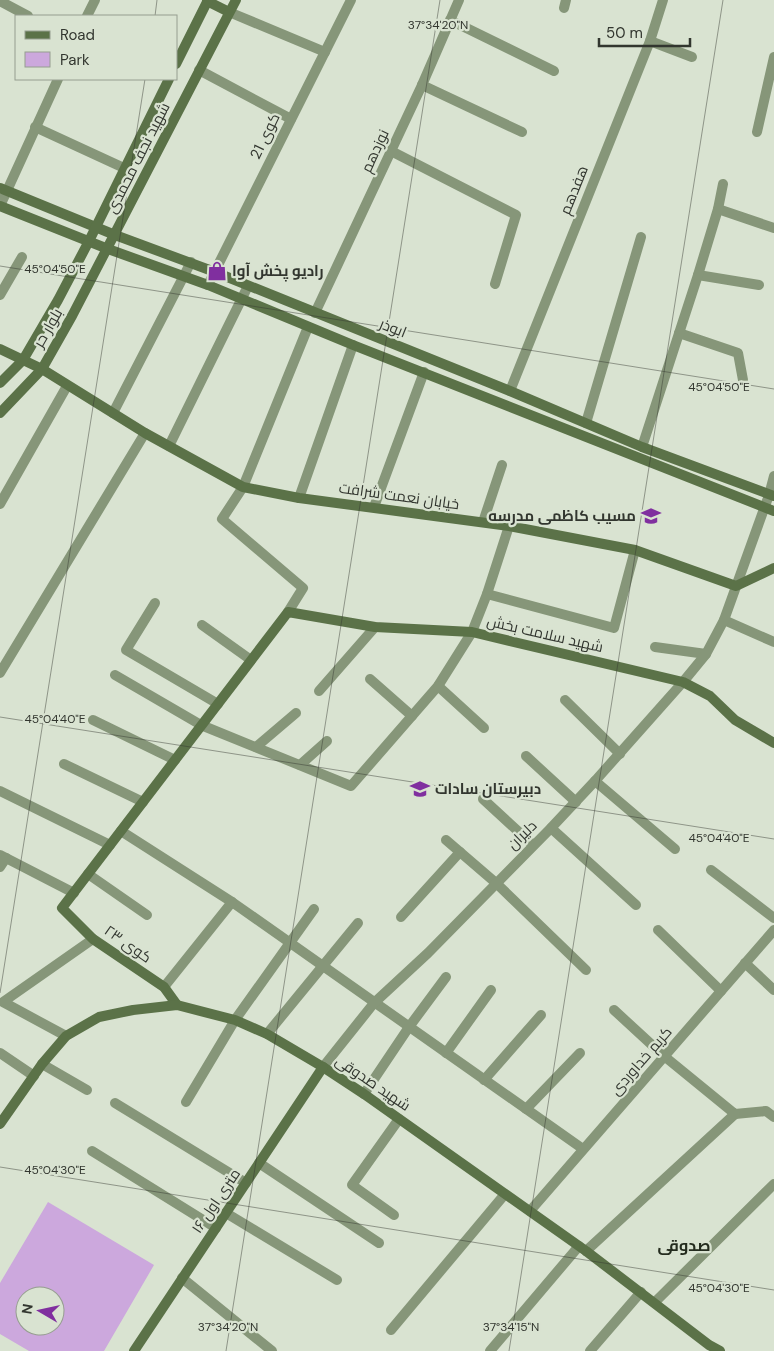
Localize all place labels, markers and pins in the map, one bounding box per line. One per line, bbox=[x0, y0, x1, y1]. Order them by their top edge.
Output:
shop icon: رادیو پخش آوا bbox=[206, 260, 228, 282]
place label: رادیو پخش آوا bbox=[232, 261, 324, 282]
school or university icon: مسیب کاظمی مدرسه bbox=[640, 505, 662, 527]
place label: مسیب کاظمی مدرسه bbox=[488, 506, 636, 526]
school or university icon: دبیرستان سادات bbox=[409, 778, 431, 800]
place label: دبیرستان سادات bbox=[435, 779, 541, 799]

